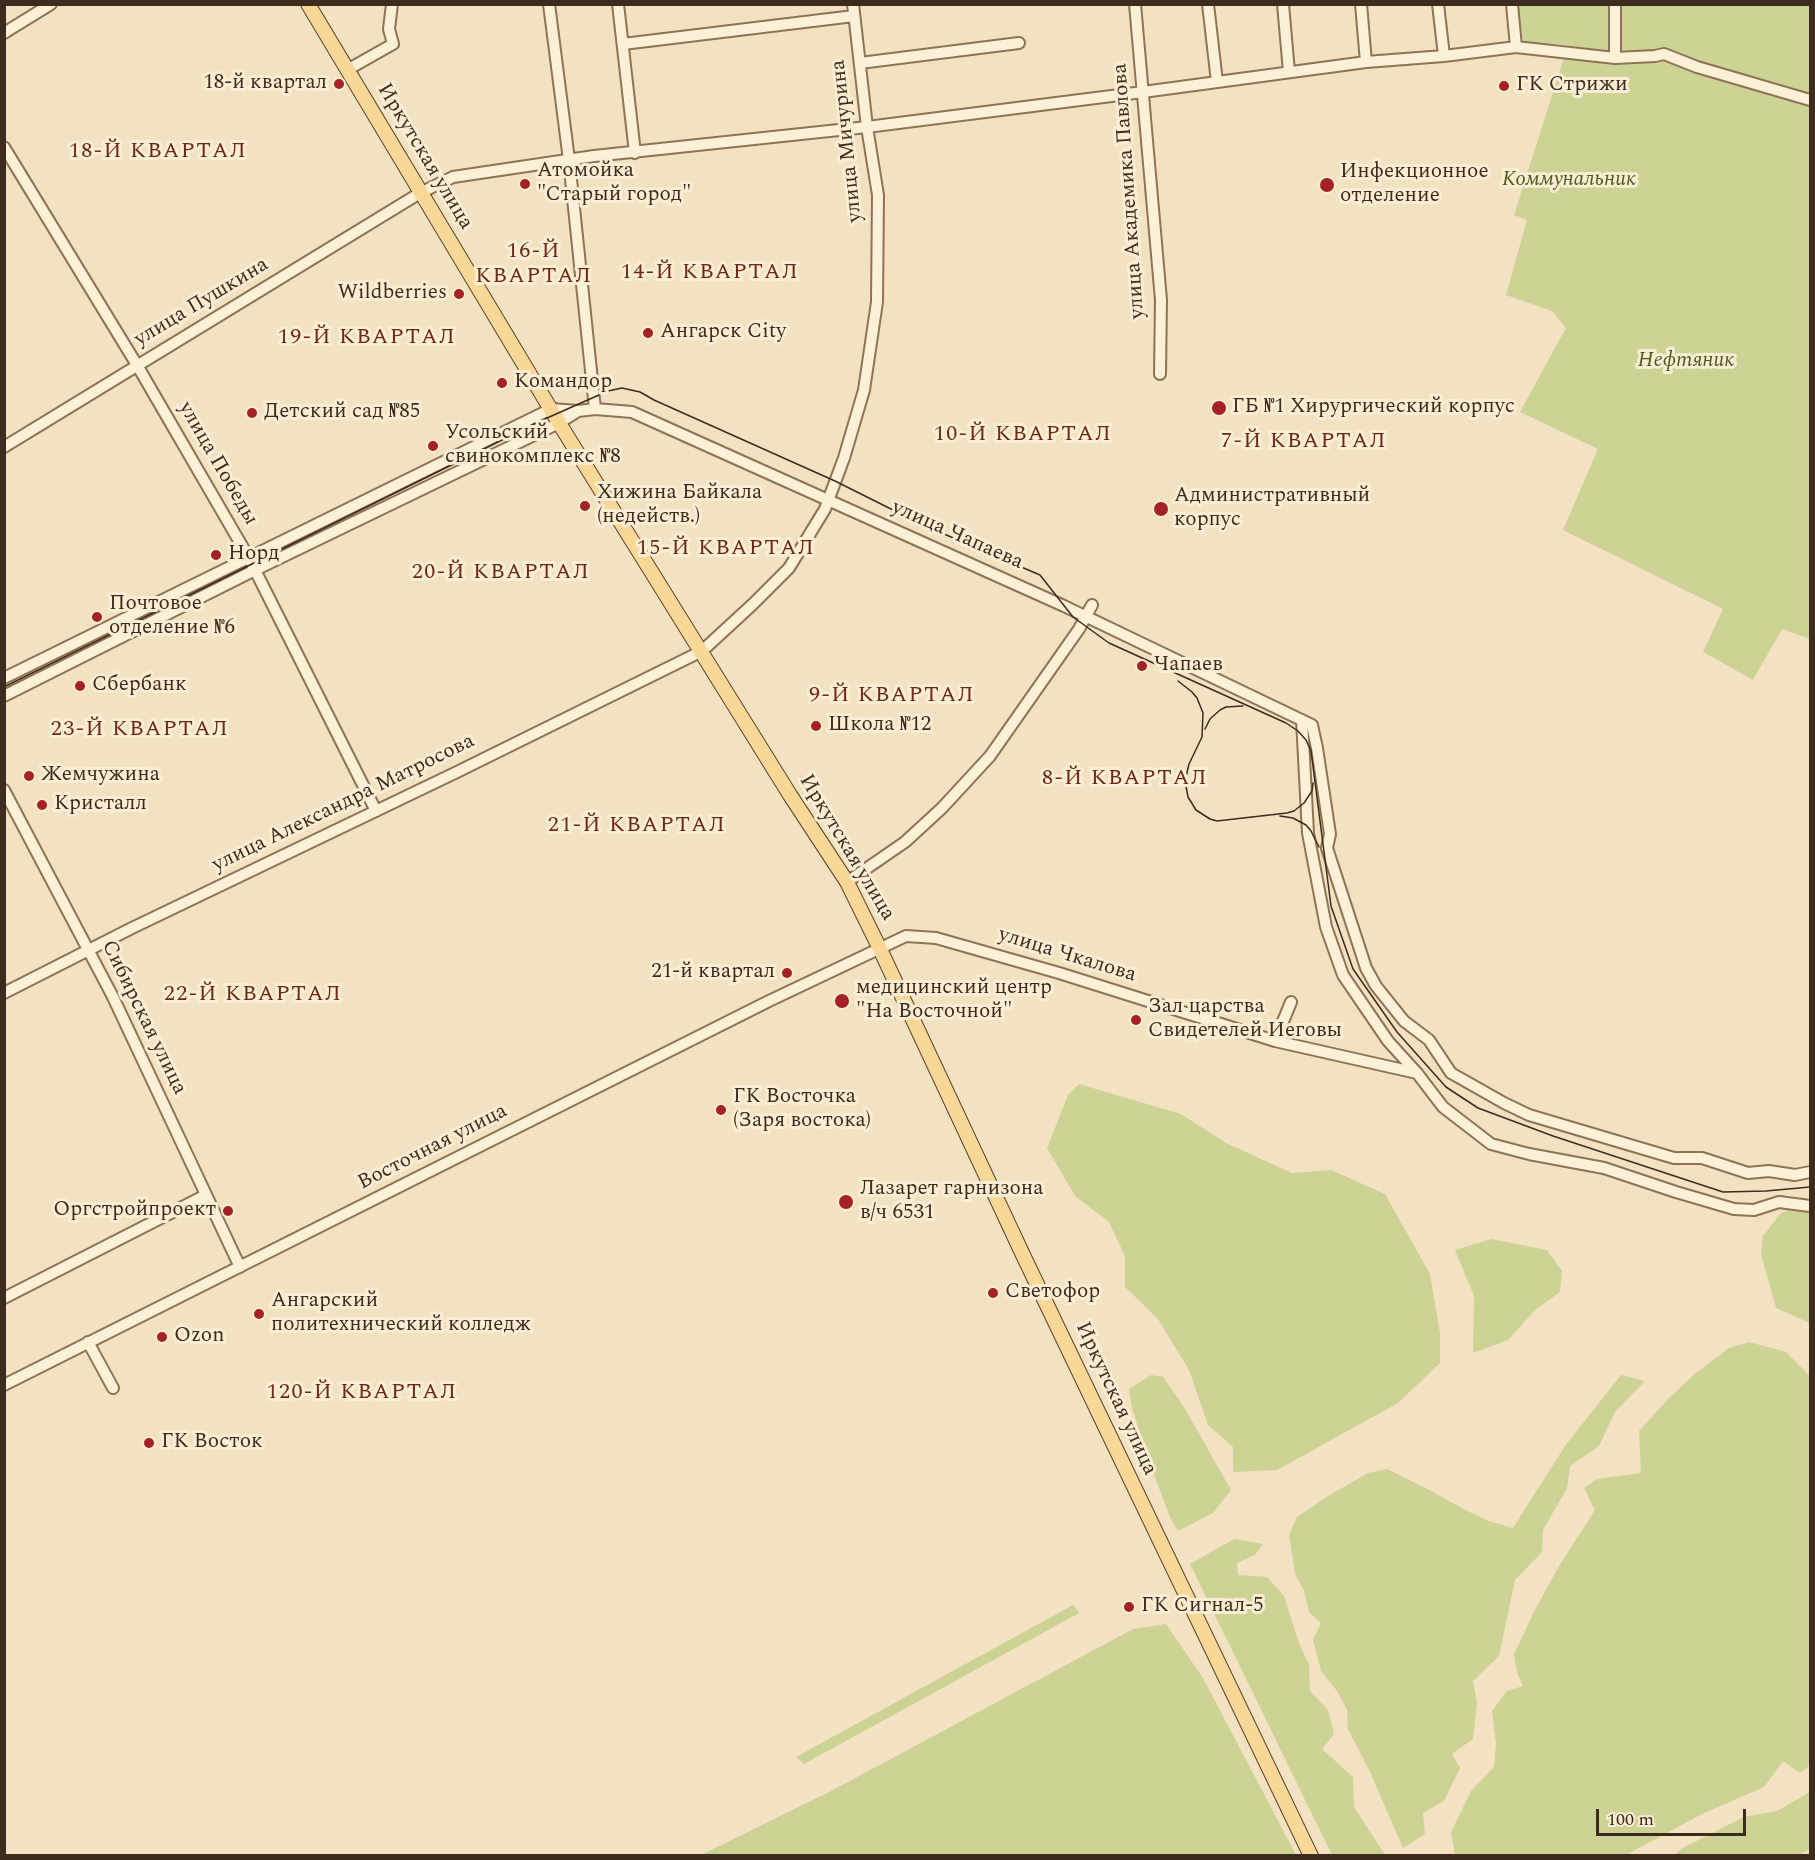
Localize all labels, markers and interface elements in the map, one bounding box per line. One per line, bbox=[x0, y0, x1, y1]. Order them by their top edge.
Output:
street label: улица Мичурина bbox=[827, 58, 869, 224]
street label: улица Академика Павлова bbox=[1108, 62, 1152, 320]
place label: 18-й квартал bbox=[203, 71, 327, 97]
place label: ГК Стрижи bbox=[1516, 73, 1628, 99]
marker: 18-й квартал bbox=[332, 77, 346, 91]
street label: Иркутская улица bbox=[370, 79, 478, 235]
marker: ГК Стрижи bbox=[1497, 79, 1511, 93]
district label: 18-Й КВАРТАЛ bbox=[69, 140, 247, 166]
place label: Атомойка "Старый город" bbox=[537, 159, 692, 209]
place label: Инфекционное отделение bbox=[1340, 160, 1489, 210]
park label: Коммунальник bbox=[1502, 168, 1636, 194]
marker: Инфекционное отделение bbox=[1318, 176, 1336, 194]
marker: Атомойка "Старый город" bbox=[518, 177, 532, 191]
district label: 16-Й КВАРТАЛ bbox=[475, 240, 593, 292]
street label: улица Пушкина bbox=[130, 253, 274, 353]
district label: 14-Й КВАРТАЛ bbox=[621, 261, 799, 287]
place label: Wildberries bbox=[338, 281, 447, 307]
marker: Wildberries bbox=[452, 287, 466, 301]
place label: Ангарск City bbox=[660, 320, 786, 346]
district label: 19-Й КВАРТАЛ bbox=[278, 326, 456, 352]
marker: Ангарск City bbox=[641, 326, 655, 340]
park label: Нефтяник bbox=[1638, 349, 1734, 375]
place label: Командор bbox=[514, 370, 612, 396]
marker: Командор bbox=[495, 376, 509, 390]
place label: ГБ №1 Хирургический корпус bbox=[1232, 395, 1515, 421]
street label: улица Победы bbox=[172, 398, 262, 530]
marker: ГБ №1 Хирургический корпус bbox=[1210, 399, 1228, 417]
place label: Детский сад №85 bbox=[264, 400, 420, 426]
marker: Детский сад №85 bbox=[245, 406, 259, 420]
place label: Усольский свинокомплекс №8 bbox=[445, 421, 621, 471]
district label: 10-Й КВАРТАЛ bbox=[934, 423, 1112, 449]
district label: 7-Й КВАРТАЛ bbox=[1221, 430, 1387, 456]
marker: Усольский свинокомплекс №8 bbox=[426, 439, 440, 453]
place label: Хижина Байкала (недейств.) bbox=[597, 481, 762, 531]
place label: Административный корпус bbox=[1174, 484, 1370, 534]
street label: улица Чапаева bbox=[887, 496, 1027, 576]
marker: Хижина Байкала (недейств.) bbox=[578, 499, 592, 513]
marker: Административный корпус bbox=[1152, 500, 1170, 518]
district label: 15-Й КВАРТАЛ bbox=[637, 537, 815, 563]
place label: Норд bbox=[228, 542, 280, 568]
marker: Норд bbox=[209, 548, 223, 562]
district label: 20-Й КВАРТАЛ bbox=[412, 561, 590, 587]
place label: Почтовое отделение №6 bbox=[109, 592, 235, 642]
marker: Почтовое отделение №6 bbox=[90, 610, 104, 624]
place label: Чапаев bbox=[1154, 653, 1223, 679]
marker: Чапаев bbox=[1135, 659, 1149, 673]
place label: Сбербанк bbox=[92, 673, 187, 699]
marker: Сбербанк bbox=[73, 679, 87, 693]
district label: 9-Й КВАРТАЛ bbox=[809, 684, 975, 710]
place label: Школа №12 bbox=[828, 713, 931, 739]
district label: 23-Й КВАРТАЛ bbox=[51, 718, 229, 744]
marker: Школа №12 bbox=[809, 719, 823, 733]
street label: улица Александра Матросова bbox=[209, 729, 479, 879]
place label: Жемчужина bbox=[41, 763, 160, 789]
district label: 8-Й КВАРТАЛ bbox=[1042, 767, 1208, 793]
marker: Жемчужина bbox=[22, 769, 36, 783]
street label: Иркутская улица bbox=[792, 770, 900, 926]
place label: Кристалл bbox=[54, 792, 147, 818]
marker: Кристалл bbox=[35, 798, 49, 812]
district label: 21-Й КВАРТАЛ bbox=[548, 814, 726, 840]
street label: улица Чкалова bbox=[995, 923, 1139, 989]
street label: Сибирская улица bbox=[95, 937, 191, 1099]
place label: 21-й квартал bbox=[651, 960, 775, 986]
marker: 21-й квартал bbox=[780, 966, 794, 980]
place label: медицинский центр "На Восточной" bbox=[856, 976, 1052, 1026]
district label: 22-Й КВАРТАЛ bbox=[164, 983, 342, 1009]
marker: медицинский центр "На Восточной" bbox=[833, 992, 851, 1010]
place label: Зал царства Свидетелей Иеговы bbox=[1148, 995, 1342, 1045]
marker: Зал царства Свидетелей Иеговы bbox=[1129, 1013, 1143, 1027]
place label: ГК Восточка (Заря востока) bbox=[733, 1085, 871, 1135]
street label: Восточная улица bbox=[354, 1099, 512, 1197]
marker: ГК Восточка (Заря востока) bbox=[714, 1103, 728, 1117]
place label: Лазарет гарнизона в/ч 6531 bbox=[860, 1177, 1044, 1227]
marker: Лазарет гарнизона в/ч 6531 bbox=[837, 1193, 855, 1211]
place label: Оргстройпроект bbox=[53, 1198, 216, 1224]
marker: Оргстройпроект bbox=[221, 1204, 235, 1218]
place label: Светофор bbox=[1005, 1280, 1100, 1306]
marker: Светофор bbox=[986, 1286, 1000, 1300]
place label: Ангарский политехнический колледж bbox=[271, 1289, 531, 1339]
marker: Ангарский политехнический колледж bbox=[252, 1307, 266, 1321]
street label: Иркутская улица bbox=[1068, 1318, 1162, 1480]
place label: Ozon bbox=[174, 1324, 224, 1350]
marker: Ozon bbox=[155, 1330, 169, 1344]
district label: 120-Й КВАРТАЛ bbox=[266, 1381, 458, 1407]
place label: ГК Восток bbox=[161, 1430, 263, 1456]
marker: ГК Восток bbox=[142, 1436, 156, 1450]
place label: ГК Сигнал-5 bbox=[1141, 1594, 1264, 1620]
marker: ГК Сигнал-5 bbox=[1122, 1600, 1136, 1614]
scale bar bbox=[1599, 1797, 1749, 1835]
text: 100 m bbox=[1607, 1806, 1654, 1833]

